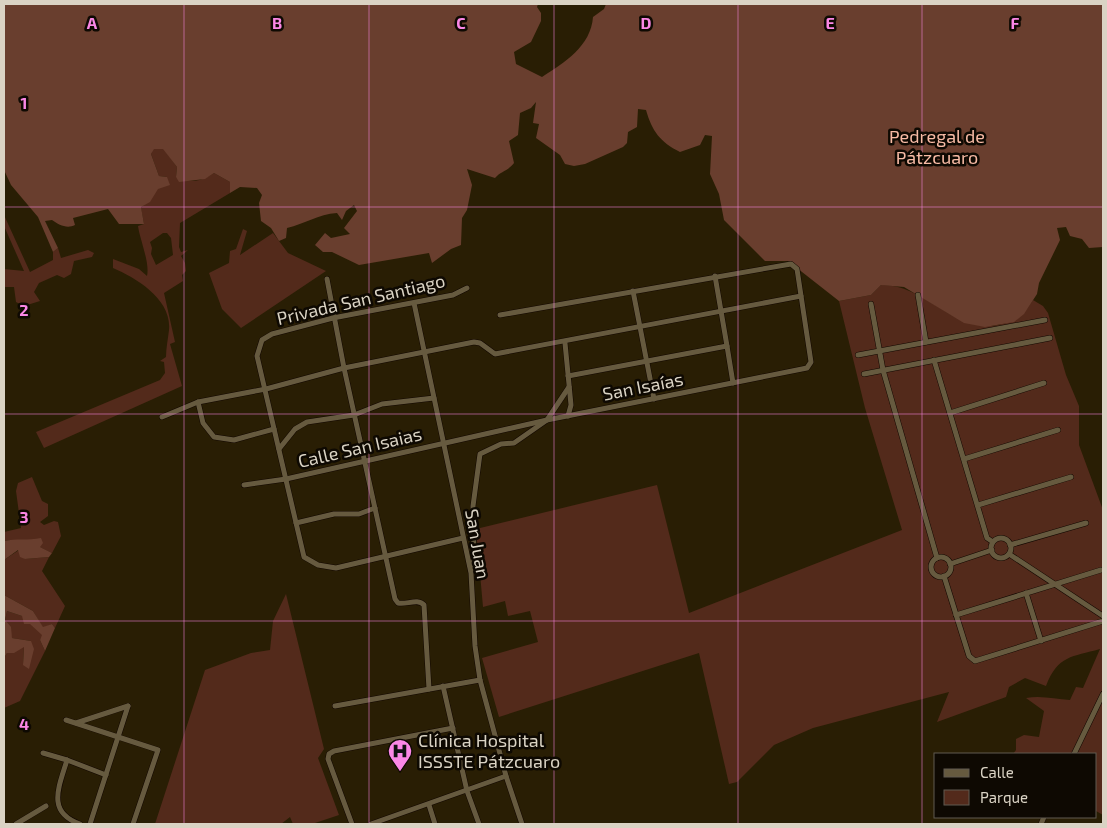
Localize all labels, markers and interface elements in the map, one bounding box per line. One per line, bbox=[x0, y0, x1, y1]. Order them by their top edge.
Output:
text: A bbox=[87, 13, 98, 32]
text: B bbox=[272, 13, 282, 32]
text: C bbox=[456, 13, 466, 32]
text: D bbox=[641, 13, 652, 32]
text: E bbox=[825, 13, 835, 32]
text: F bbox=[1011, 13, 1020, 32]
text: 1 bbox=[21, 93, 27, 112]
park label: Pedregal de Pátzcuaro bbox=[889, 125, 985, 168]
street label: Privada San Santiago bbox=[274, 269, 447, 329]
text: 2 bbox=[19, 300, 29, 319]
street label: San Isaías bbox=[601, 367, 685, 405]
street label: Calle San Isaias bbox=[296, 422, 424, 472]
text: 3 bbox=[19, 507, 29, 526]
street label: San Juan bbox=[461, 507, 495, 581]
text: 4 bbox=[19, 714, 29, 733]
place label: Clínica Hospital ISSSTE Pátzcuaro bbox=[418, 729, 560, 772]
hospital icon: Clínica Hospital ISSSTE Pátzcuaro bbox=[387, 738, 413, 772]
legend bbox=[934, 753, 1097, 818]
text: Calle bbox=[980, 763, 1014, 781]
text: Parque bbox=[980, 788, 1028, 806]

